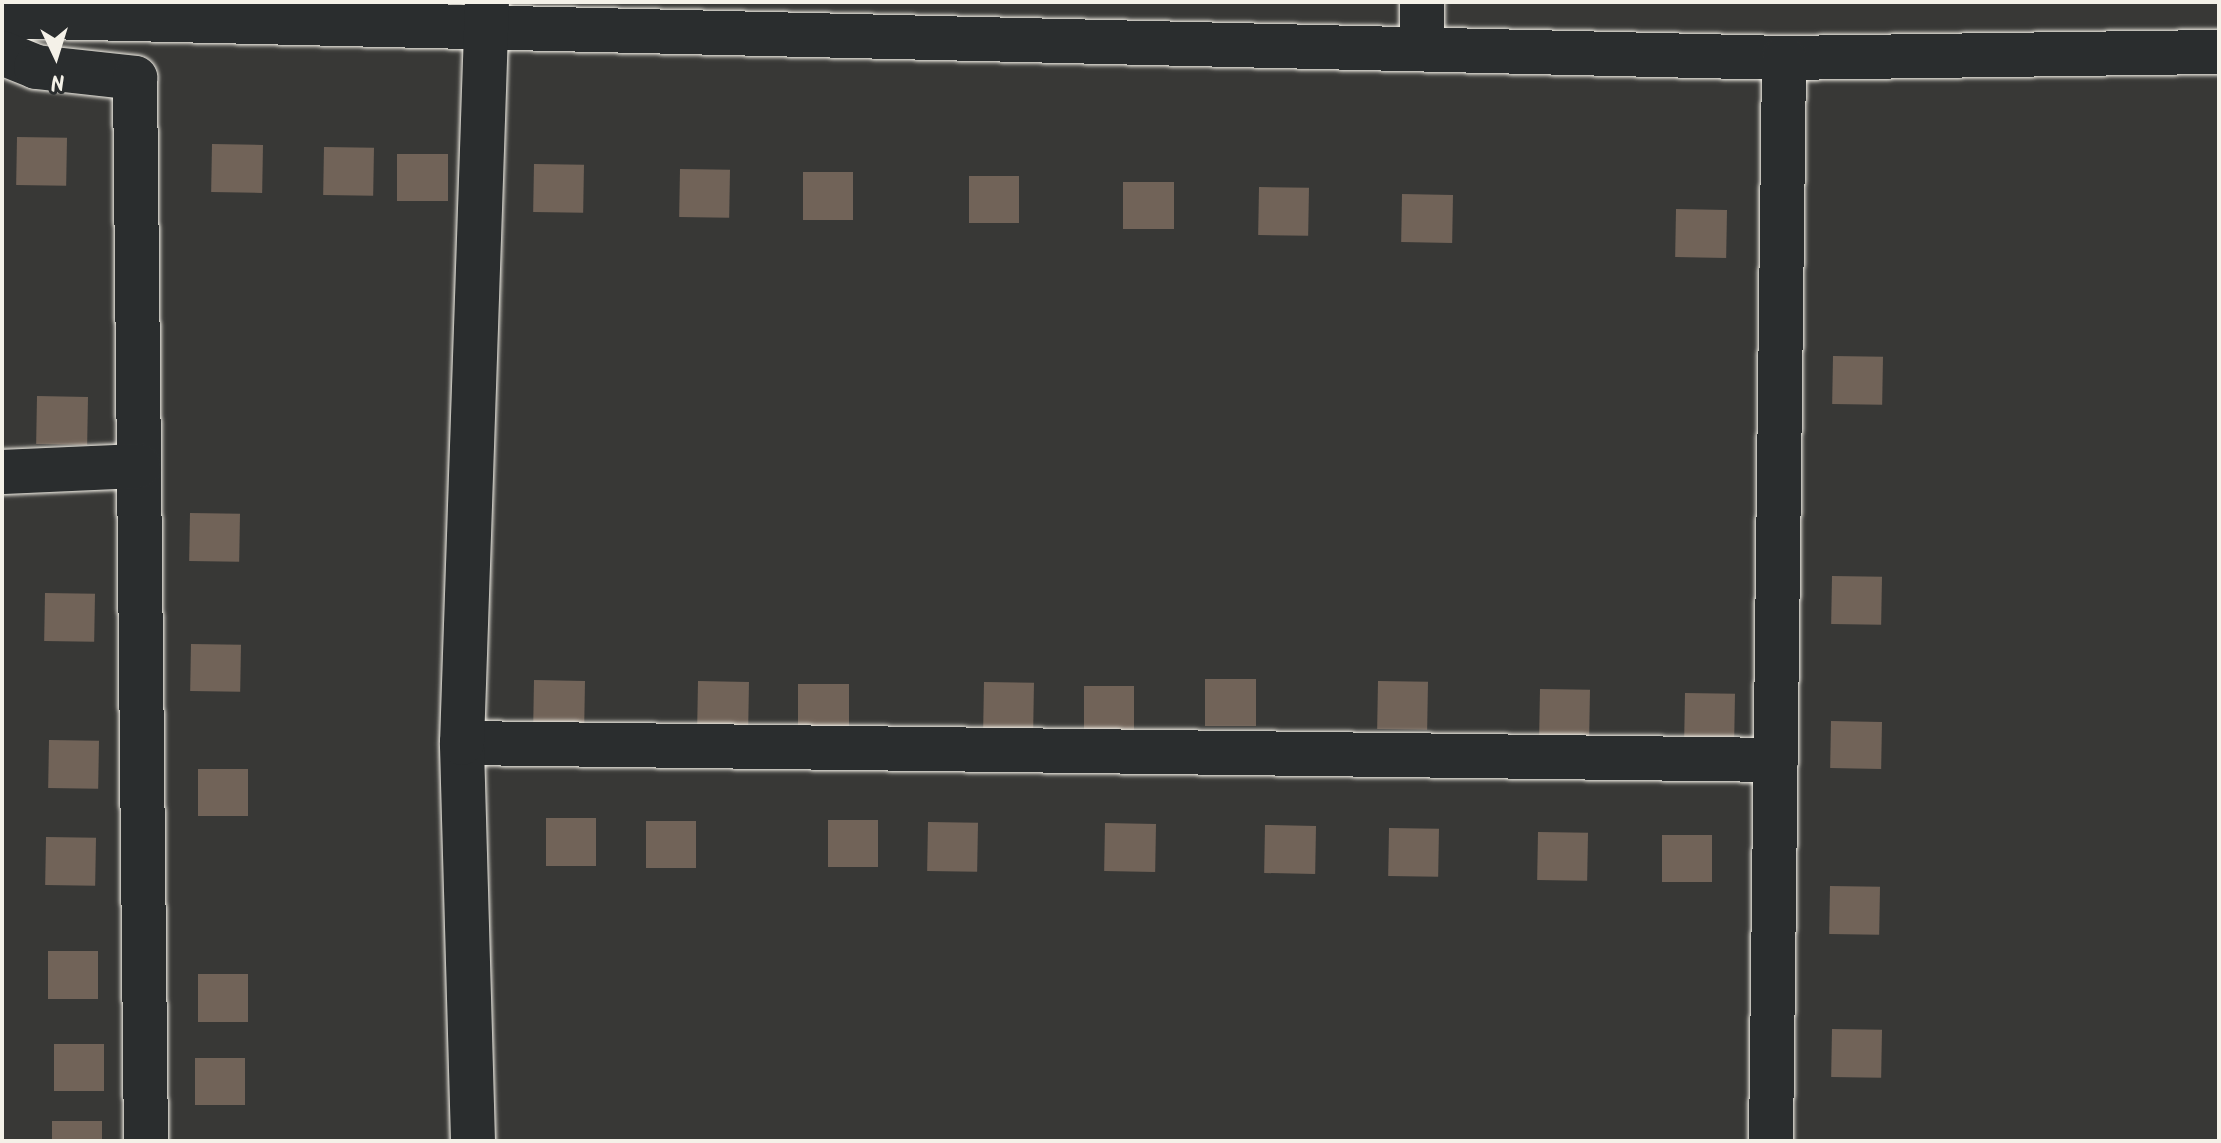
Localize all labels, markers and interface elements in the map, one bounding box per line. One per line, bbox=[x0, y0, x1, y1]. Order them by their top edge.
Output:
north arrow bbox=[16, 16, 96, 96]
text: N bbox=[50, 62, 66, 98]

